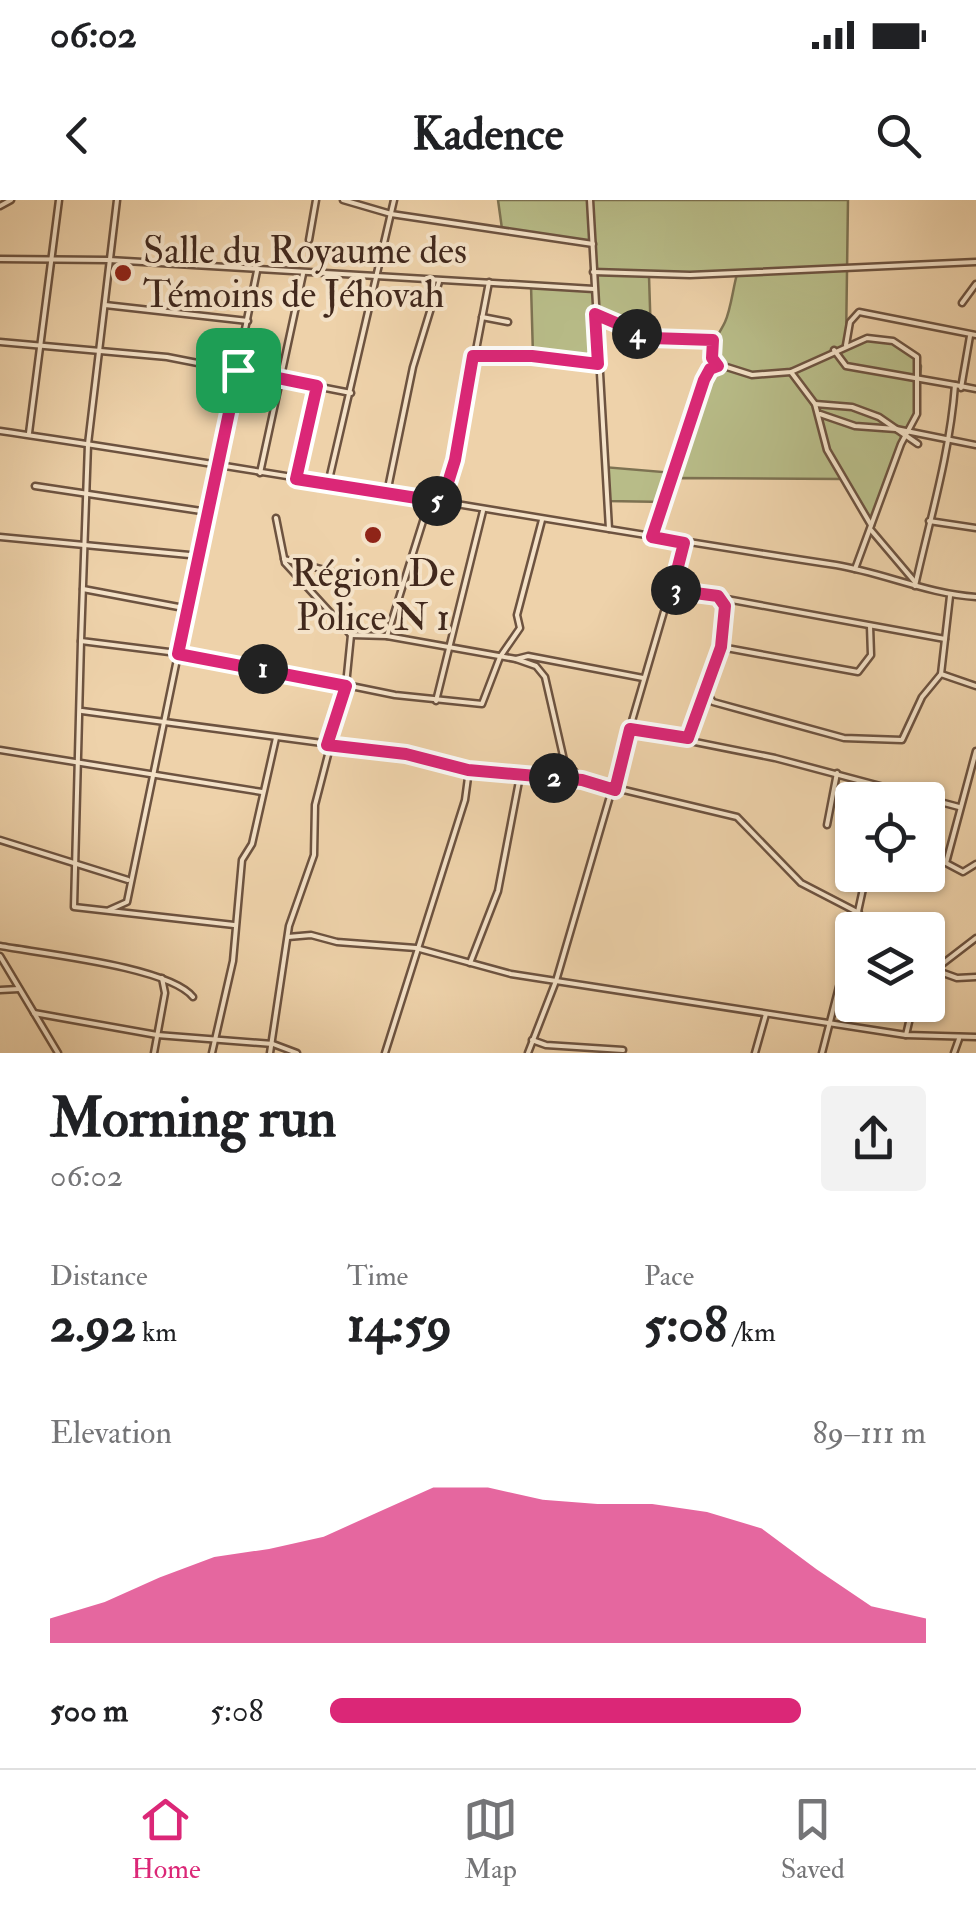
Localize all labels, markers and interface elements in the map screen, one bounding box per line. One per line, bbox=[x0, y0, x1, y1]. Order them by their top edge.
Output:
text: 06:02 bbox=[50, 11, 137, 59]
text: Kadence bbox=[413, 107, 563, 163]
icon: back bbox=[50, 108, 105, 163]
icon: search bbox=[871, 108, 926, 163]
place label: Salle du Royaume des Témoins de Jéhovah bbox=[143, 227, 467, 319]
marker: Salle du Royaume des Témoins de Jéhovah bbox=[112, 262, 134, 284]
pin: 4 bbox=[612, 309, 662, 359]
text: 4 bbox=[629, 316, 645, 351]
pin bbox=[196, 328, 281, 413]
icon: arrive bbox=[211, 343, 266, 398]
pin: 5 bbox=[412, 476, 462, 526]
text: 5 bbox=[431, 483, 443, 518]
marker: Région De Police N 1 bbox=[362, 524, 384, 546]
place label: Région De Police N 1 bbox=[291, 550, 455, 642]
pin: 3 bbox=[651, 565, 701, 615]
text: 3 bbox=[671, 572, 681, 607]
pin: 1 bbox=[238, 644, 288, 694]
text: 1 bbox=[258, 651, 268, 686]
pin: 2 bbox=[529, 753, 579, 803]
text: 2 bbox=[547, 760, 561, 795]
map controls bbox=[835, 782, 945, 1022]
button: locate bbox=[835, 782, 945, 892]
button: layers bbox=[835, 912, 945, 1022]
text: Morning run bbox=[50, 1084, 336, 1153]
button: share bbox=[821, 1086, 926, 1191]
text: 06:02 bbox=[50, 1156, 123, 1196]
text: Distance bbox=[50, 1259, 148, 1294]
text: Time bbox=[347, 1259, 408, 1294]
text: Pace bbox=[644, 1259, 694, 1294]
text: 2.92 bbox=[50, 1294, 136, 1357]
text: 14:59 bbox=[347, 1294, 452, 1357]
text: 5:08 bbox=[644, 1294, 727, 1357]
text: km bbox=[136, 1315, 177, 1350]
text: /km bbox=[727, 1315, 776, 1350]
text: Elevation bbox=[50, 1413, 172, 1453]
text: 89–111 m bbox=[813, 1413, 926, 1453]
text: 500 m bbox=[50, 1691, 128, 1731]
text: 5:08 bbox=[210, 1691, 263, 1731]
tab: Home bbox=[131, 1792, 201, 1887]
tab: Map bbox=[463, 1792, 518, 1887]
tab: Saved bbox=[781, 1792, 845, 1887]

